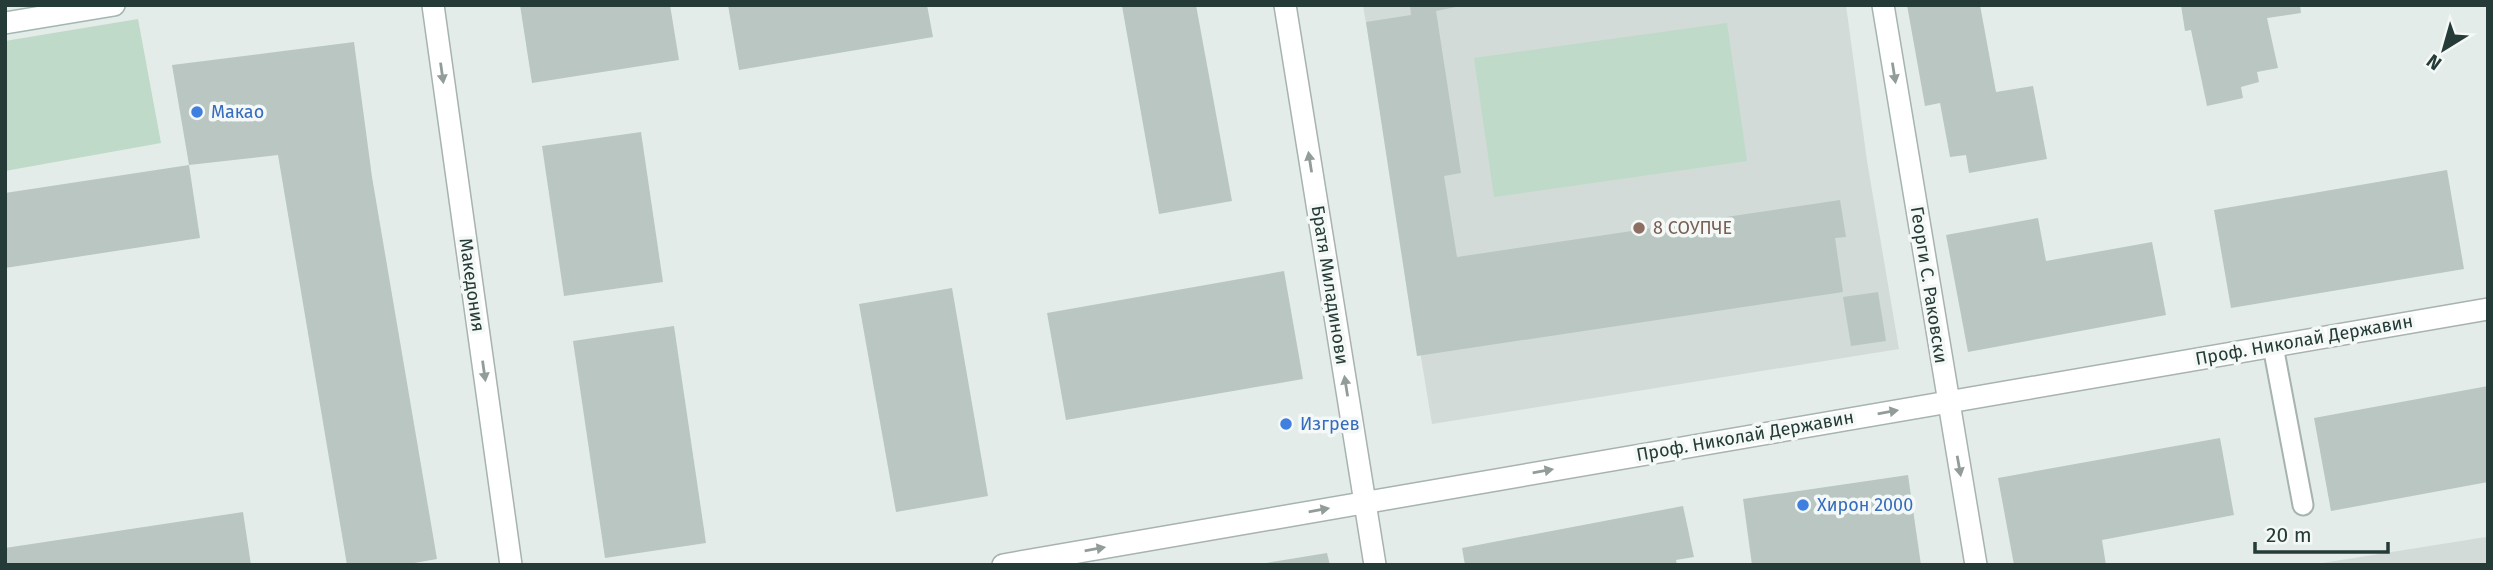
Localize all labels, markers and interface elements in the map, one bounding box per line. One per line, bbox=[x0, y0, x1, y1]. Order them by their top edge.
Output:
north arrow bbox=[2409, 14, 2479, 84]
text: N bbox=[2422, 49, 2446, 75]
one-way arrow bbox=[437, 62, 448, 84]
one-way arrow bbox=[1889, 62, 1900, 84]
place label: Макао bbox=[211, 101, 264, 123]
marker: Макао bbox=[189, 104, 205, 120]
one-way arrow bbox=[1304, 150, 1315, 172]
street label: Братя Миладинови bbox=[1307, 204, 1353, 366]
street label: Георги С. Раковски bbox=[1906, 205, 1952, 365]
place label: 8 СОУПЧЕ bbox=[1653, 217, 1732, 239]
marker: 8 СОУПЧЕ bbox=[1631, 220, 1647, 236]
street label: Македония bbox=[455, 237, 489, 333]
street label: Проф. Николай Державин bbox=[2193, 310, 2415, 370]
one-way arrow bbox=[479, 360, 490, 382]
one-way arrow bbox=[1340, 375, 1351, 397]
street label: Проф. Николай Державин bbox=[1634, 406, 1856, 466]
one-way arrow bbox=[1877, 406, 1899, 417]
place label: Изгрев bbox=[1300, 413, 1360, 435]
marker: Изгрев bbox=[1278, 416, 1294, 432]
one-way arrow bbox=[1954, 455, 1965, 477]
one-way arrow bbox=[1532, 465, 1554, 476]
place label: Хирон 2000 bbox=[1817, 494, 1913, 516]
marker: Хирон 2000 bbox=[1795, 497, 1811, 513]
one-way arrow bbox=[1308, 504, 1330, 515]
scale bar bbox=[2255, 510, 2388, 554]
text: 20 m bbox=[2266, 522, 2312, 548]
one-way arrow bbox=[1084, 543, 1106, 554]

